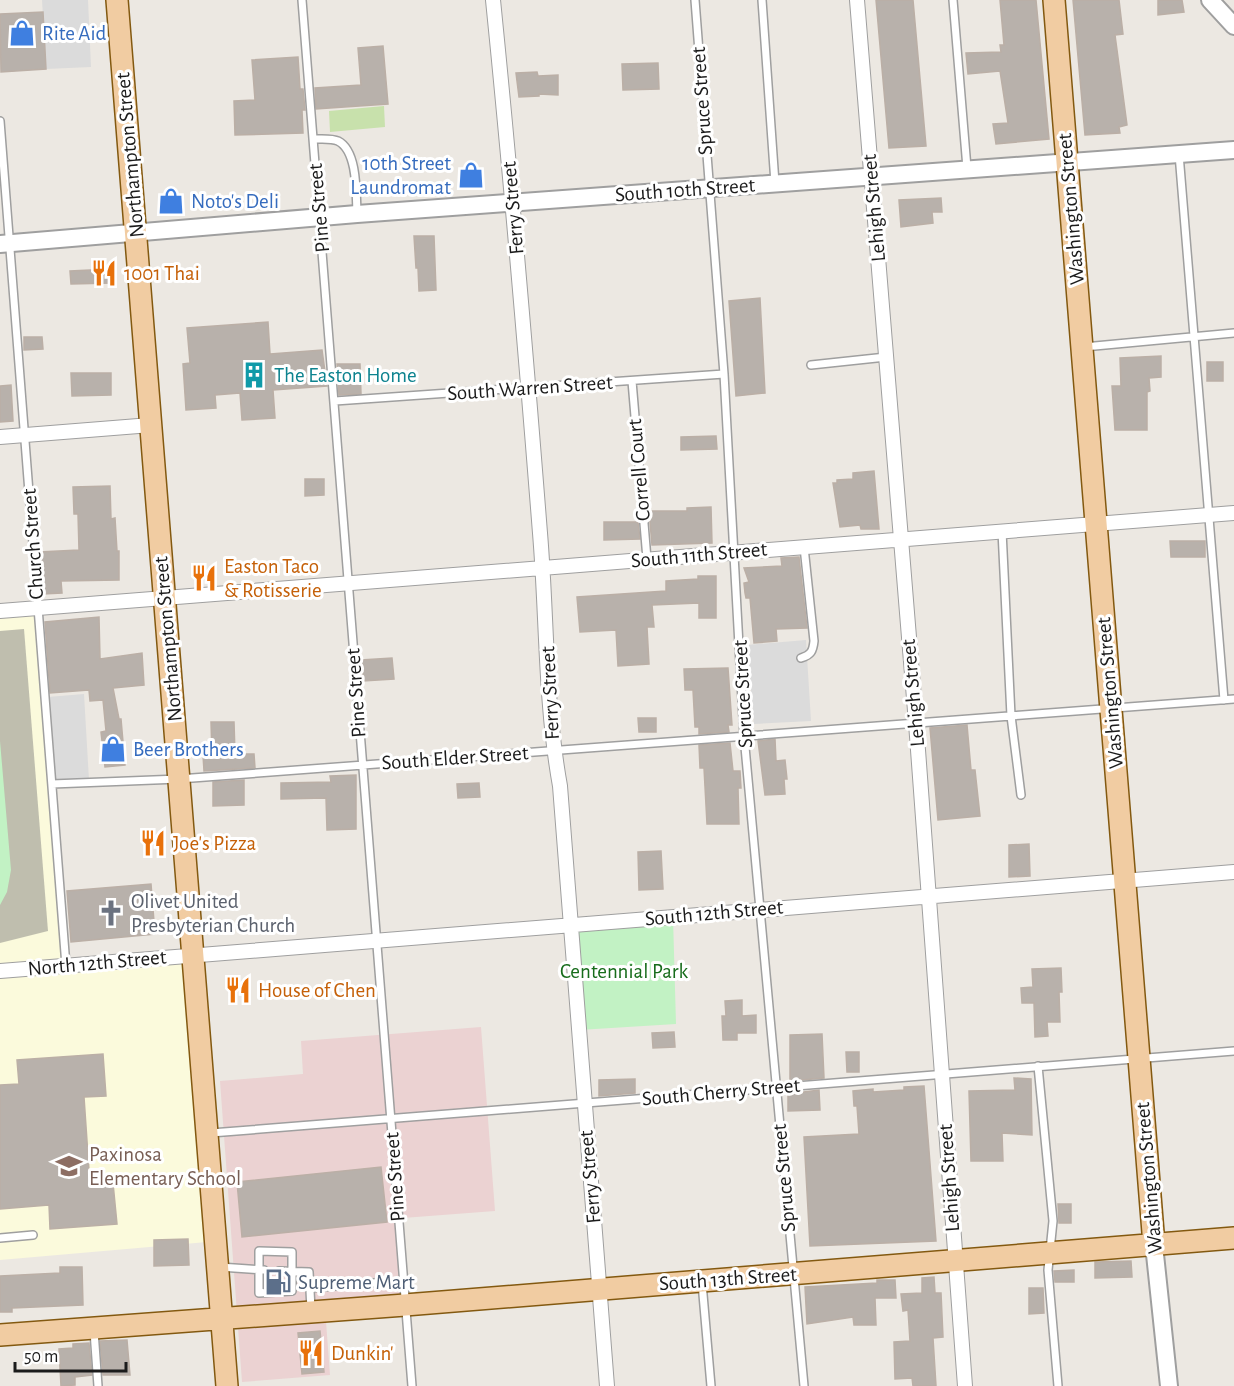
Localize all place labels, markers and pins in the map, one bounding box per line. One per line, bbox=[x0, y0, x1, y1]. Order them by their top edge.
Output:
shop icon: Rite Aid bbox=[7, 18, 37, 48]
place label: Rite Aid bbox=[42, 23, 107, 44]
place label: 10th Street Laundromat bbox=[350, 153, 451, 198]
shop icon: 10th Street Laundromat bbox=[456, 160, 486, 190]
shop icon: Noto's Deli bbox=[156, 186, 186, 216]
place label: Noto's Deli bbox=[191, 191, 279, 212]
restaurant icon: 1001 Thai bbox=[89, 258, 119, 288]
place label: 1001 Thai bbox=[124, 263, 200, 284]
building icon: The Easton Home bbox=[239, 360, 269, 390]
place label: The Easton Home bbox=[274, 365, 417, 386]
place label: Easton Taco & Rotisserie bbox=[224, 556, 322, 601]
restaurant icon: Easton Taco & Rotisserie bbox=[189, 563, 219, 593]
shop icon: Beer Brothers bbox=[98, 734, 128, 764]
place label: Beer Brothers bbox=[133, 739, 244, 760]
restaurant icon: Joe's Pizza bbox=[138, 828, 168, 858]
place label: Joe's Pizza bbox=[173, 833, 257, 854]
place label: Olivet United Presbyterian Church bbox=[131, 891, 295, 936]
church icon: Olivet United Presbyterian Church bbox=[96, 898, 126, 928]
restaurant icon: House of Chen bbox=[223, 975, 253, 1005]
place label: House of Chen bbox=[258, 980, 376, 1001]
place label: Paxinosa Elementary School bbox=[89, 1144, 241, 1189]
school or university icon: Paxinosa Elementary School bbox=[54, 1151, 84, 1181]
fuel station icon: Supreme Mart bbox=[263, 1267, 293, 1297]
place label: Supreme Mart bbox=[298, 1272, 415, 1293]
restaurant icon: Dunkin' bbox=[296, 1338, 326, 1368]
place label: Dunkin' bbox=[331, 1343, 394, 1364]

